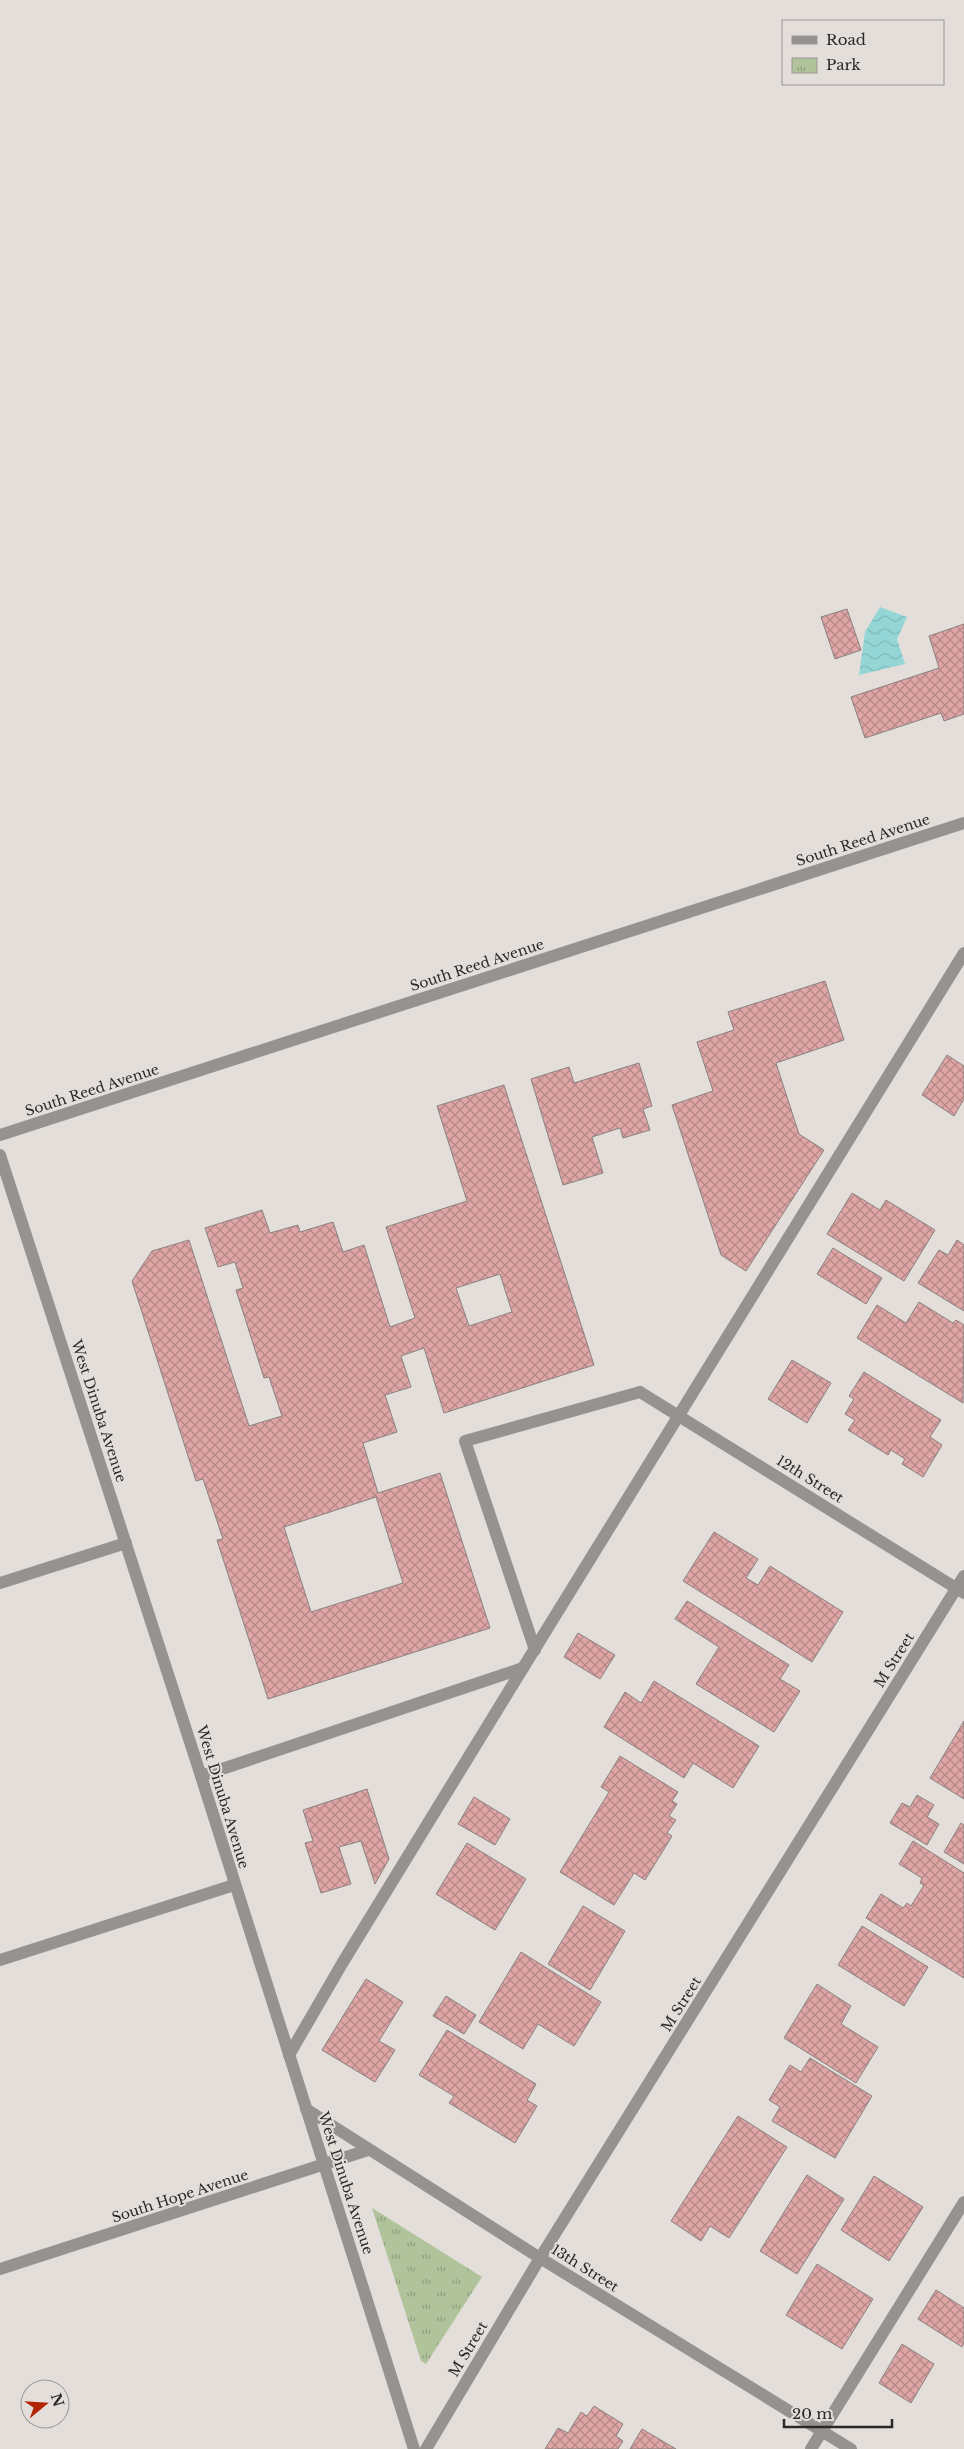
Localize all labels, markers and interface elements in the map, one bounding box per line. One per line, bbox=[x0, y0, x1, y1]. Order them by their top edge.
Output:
legend bbox=[782, 20, 944, 85]
text: Road bbox=[826, 30, 866, 49]
text: Park bbox=[826, 55, 862, 74]
street label: South Reed Avenue bbox=[794, 810, 932, 870]
street label: South Reed Avenue bbox=[408, 935, 546, 995]
street label: South Reed Avenue bbox=[23, 1060, 161, 1120]
street label: West Dinuba Avenue bbox=[67, 1337, 131, 1485]
street label: 12th Street bbox=[773, 1451, 848, 1507]
street label: M Street bbox=[870, 1629, 918, 1691]
street label: West Dinuba Avenue bbox=[192, 1722, 253, 1871]
street label: M Street bbox=[657, 1973, 705, 2035]
street label: West Dinuba Avenue bbox=[314, 2109, 378, 2257]
street label: South Hope Avenue bbox=[109, 2165, 251, 2227]
street label: 13th Street bbox=[548, 2240, 623, 2296]
street label: M Street bbox=[444, 2317, 492, 2380]
north arrow bbox=[20, 2379, 70, 2429]
text: N bbox=[47, 2391, 68, 2409]
scale bar bbox=[784, 2396, 892, 2428]
text: 20 m bbox=[792, 2404, 832, 2423]

